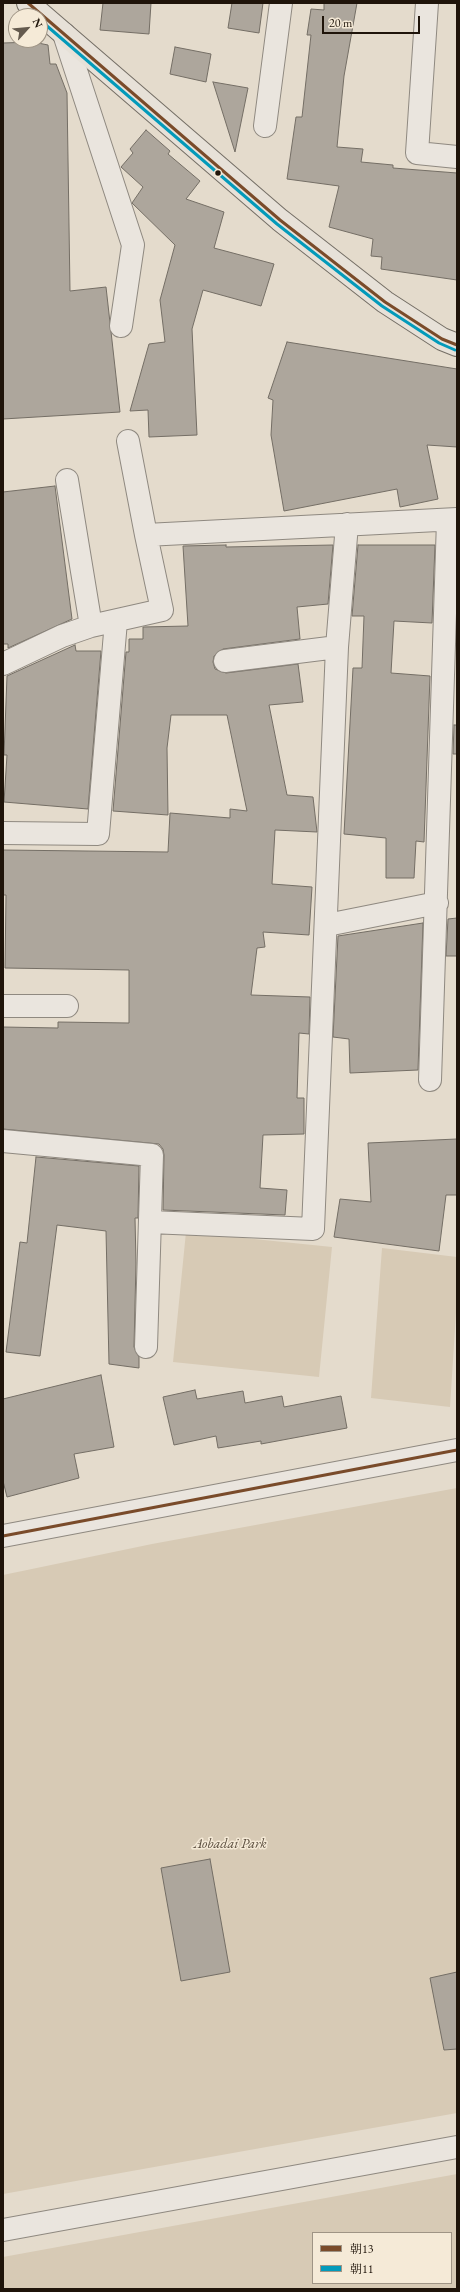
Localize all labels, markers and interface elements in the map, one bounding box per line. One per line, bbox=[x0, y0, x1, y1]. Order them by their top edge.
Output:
north arrow bbox=[8, 8, 48, 48]
scale bar bbox=[324, 8, 422, 34]
text: 20 m bbox=[329, 15, 352, 31]
text: N bbox=[30, 16, 46, 30]
unlabelled marker bbox=[213, 168, 223, 178]
park label: Aobadai Park bbox=[193, 1836, 267, 1852]
legend bbox=[312, 2232, 452, 2284]
text: 朝13 bbox=[350, 2241, 374, 2257]
text: 朝11 bbox=[350, 2261, 374, 2277]

